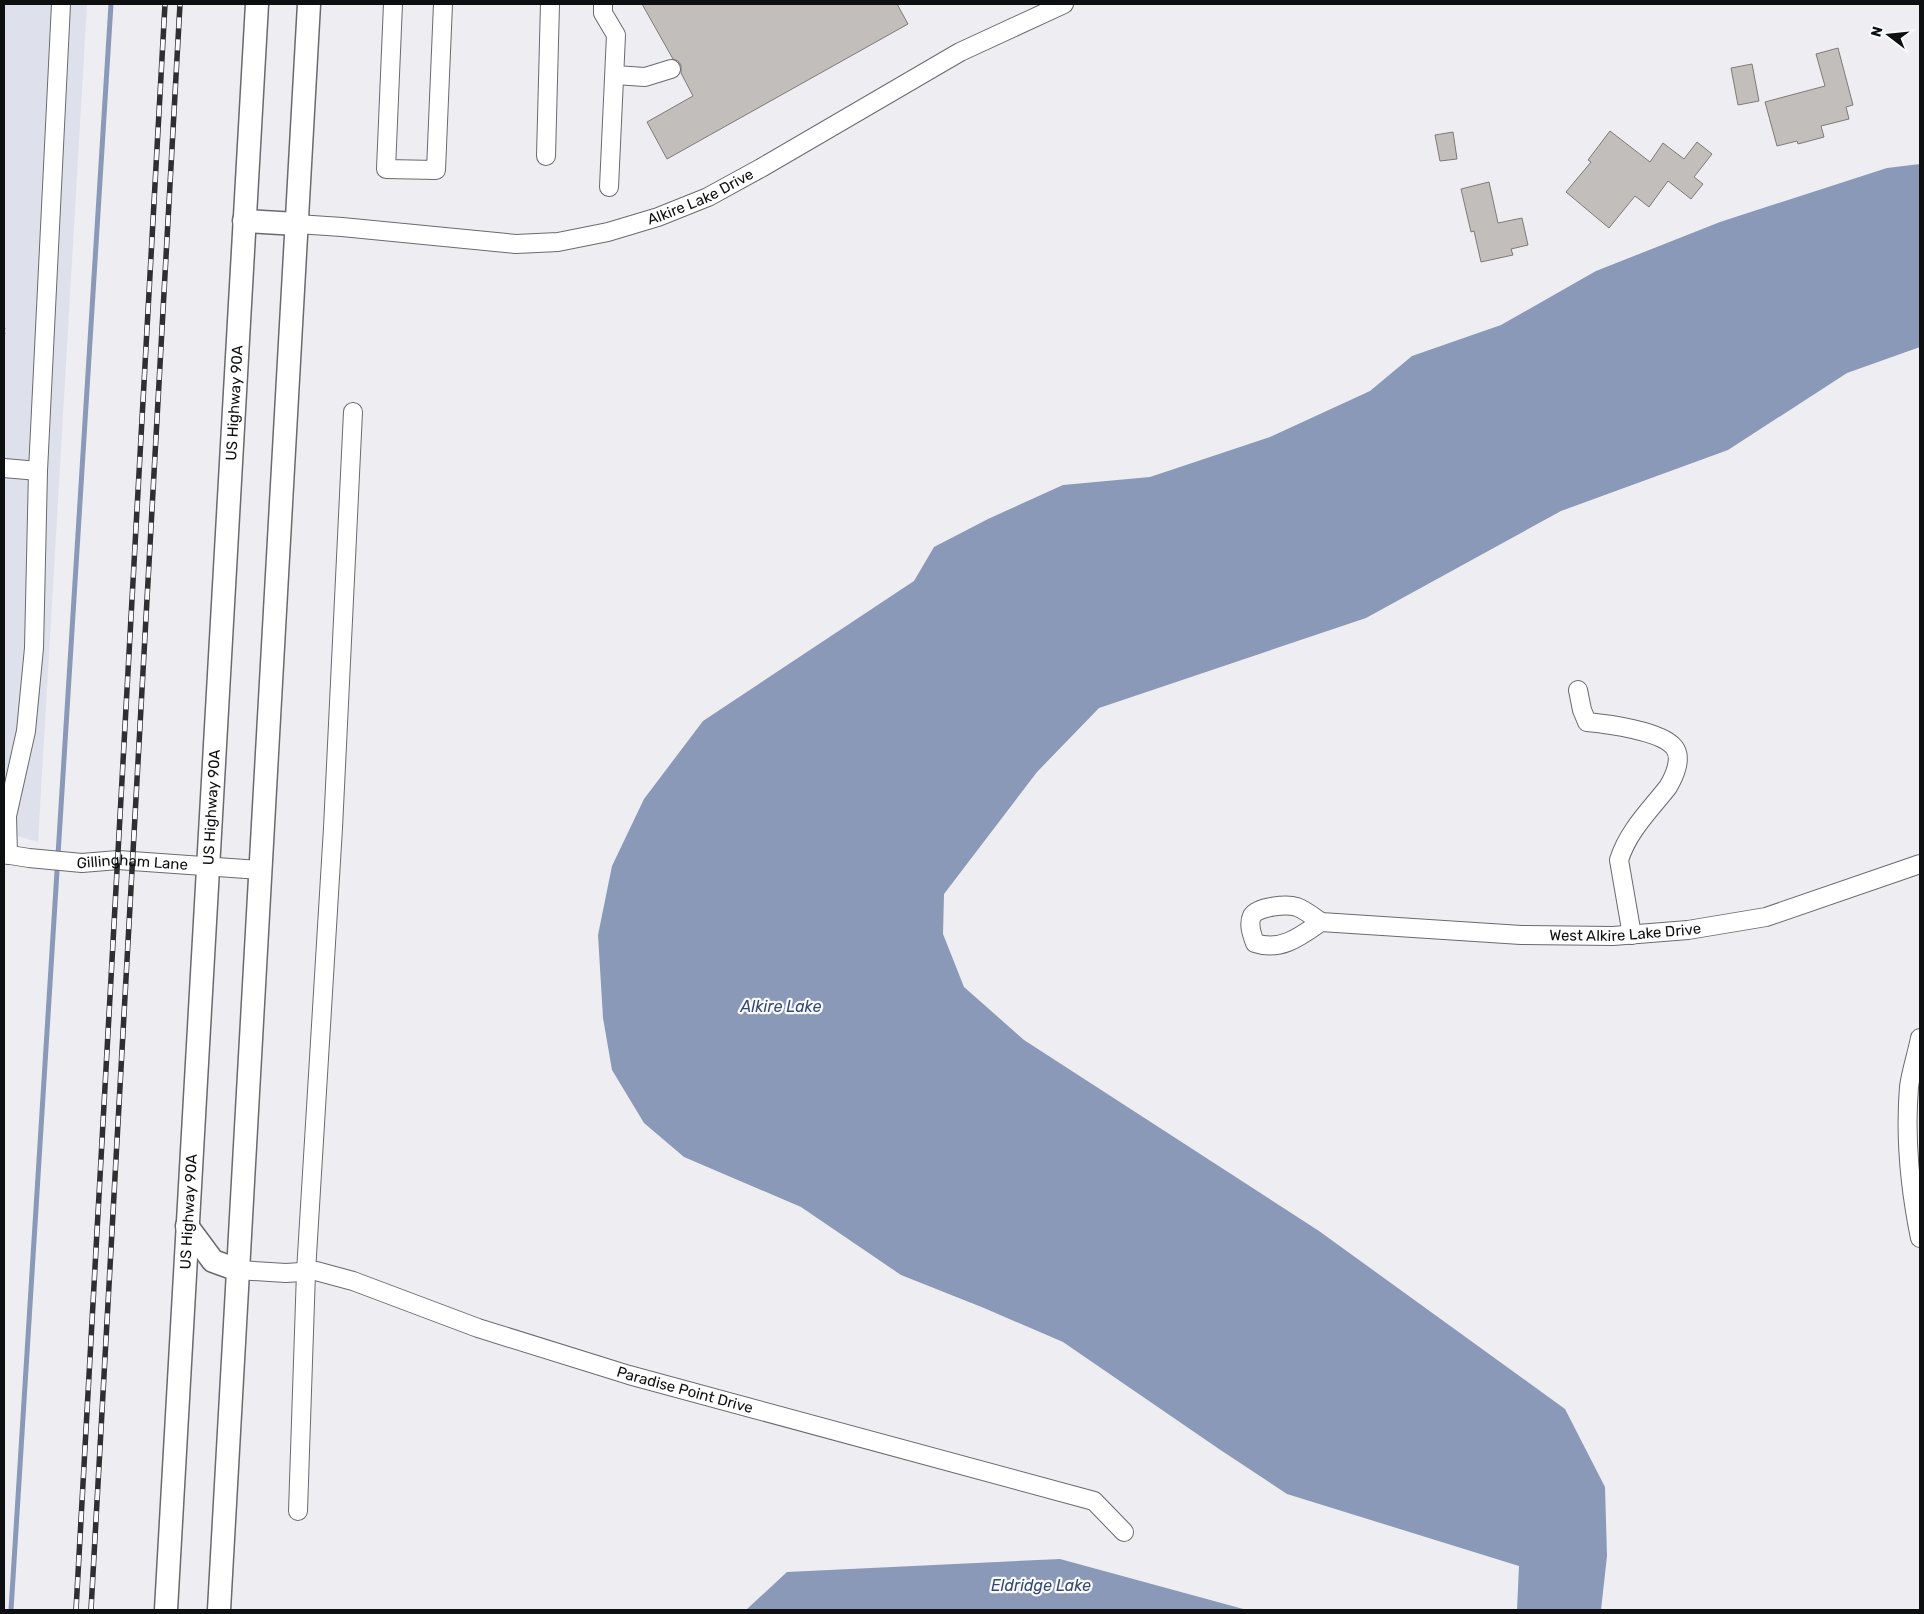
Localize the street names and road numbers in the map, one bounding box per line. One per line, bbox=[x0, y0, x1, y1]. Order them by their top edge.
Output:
street label: Alkire Lake Drive bbox=[645, 165, 757, 229]
street label: US Highway 90A bbox=[222, 345, 247, 461]
street label: US Highway 90A bbox=[199, 749, 224, 866]
street label: Gillingham Lane bbox=[76, 851, 189, 874]
street label: West Alkire Lake Drive bbox=[1549, 919, 1702, 945]
street label: US Highway 90A bbox=[176, 1153, 201, 1270]
street label: Paradise Point Drive bbox=[614, 1363, 755, 1417]

